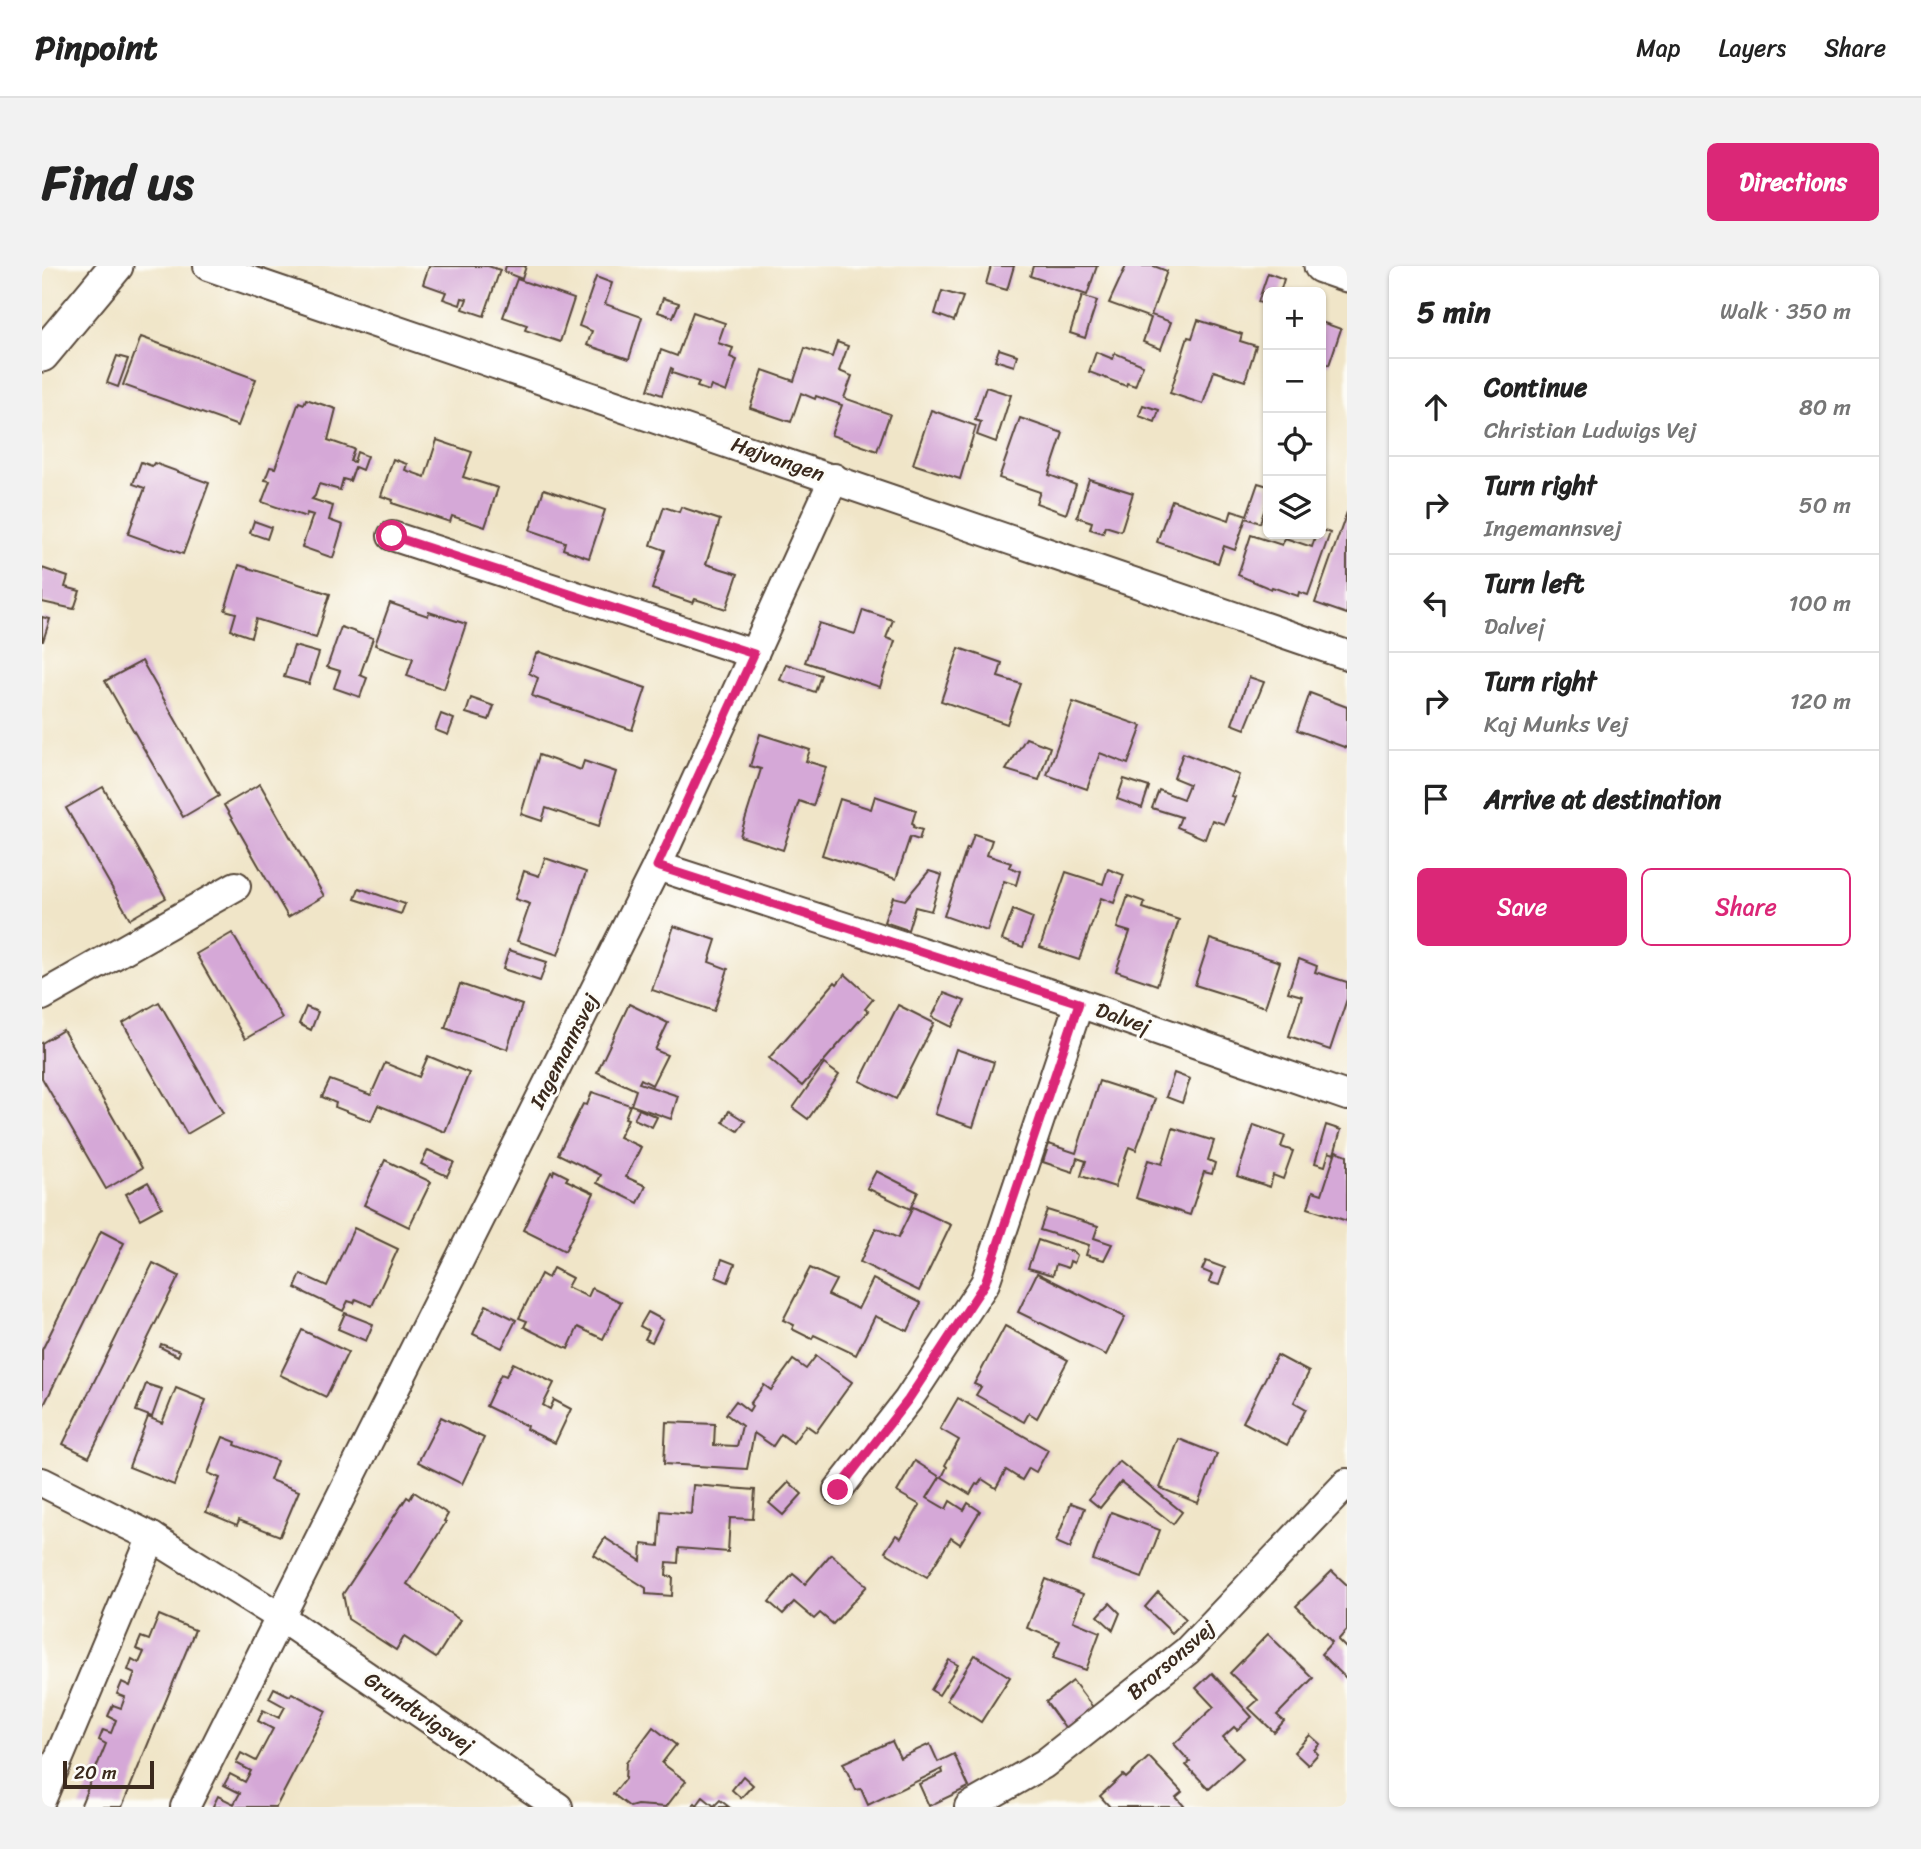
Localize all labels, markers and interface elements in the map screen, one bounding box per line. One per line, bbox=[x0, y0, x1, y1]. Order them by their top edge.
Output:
text: Pinpoint bbox=[35, 19, 158, 77]
text: Map bbox=[1636, 27, 1681, 69]
text: Layers bbox=[1719, 27, 1786, 69]
text: Share bbox=[1824, 27, 1886, 69]
text: Find us bbox=[42, 139, 194, 226]
button: Directions bbox=[1707, 143, 1879, 221]
text: 5 min bbox=[1417, 285, 1491, 339]
map controls bbox=[1263, 287, 1326, 539]
button: + bbox=[1263, 287, 1326, 350]
text: Walk · 350 m bbox=[1720, 291, 1851, 332]
button: − bbox=[1263, 350, 1326, 413]
text: Continue bbox=[1484, 364, 1587, 410]
text: 80 m bbox=[1799, 387, 1851, 428]
icon: ahead bbox=[1417, 388, 1455, 426]
text: Christian Ludwigs Vej bbox=[1484, 410, 1697, 451]
button: locate bbox=[1263, 413, 1326, 476]
street label: Højvangen bbox=[726, 425, 830, 493]
text: Turn right bbox=[1484, 462, 1597, 508]
button: layers bbox=[1263, 476, 1326, 539]
text: 50 m bbox=[1799, 485, 1851, 526]
icon: right bbox=[1417, 486, 1455, 524]
text: Ingemannsvej bbox=[1484, 508, 1622, 549]
route start bbox=[376, 520, 407, 551]
text: Turn left bbox=[1484, 560, 1584, 606]
text: 100 m bbox=[1788, 583, 1851, 624]
icon: left bbox=[1417, 584, 1455, 622]
text: Dalvej bbox=[1484, 606, 1545, 647]
text: Turn right bbox=[1484, 658, 1597, 704]
text: 120 m bbox=[1790, 681, 1851, 722]
icon: right bbox=[1417, 682, 1455, 720]
text: Kaj Munks Vej bbox=[1484, 704, 1628, 745]
text: Arrive at destination bbox=[1484, 776, 1721, 822]
icon: arrive bbox=[1417, 780, 1455, 818]
button: Save bbox=[1417, 868, 1627, 946]
button: Share bbox=[1641, 868, 1851, 946]
street label: Ingemannsvej bbox=[518, 986, 610, 1117]
street label: Dalvej bbox=[1090, 991, 1156, 1045]
route end bbox=[822, 1474, 853, 1505]
street label: Brorsonsvej bbox=[1118, 1610, 1224, 1710]
street label: Grundtvigsvej bbox=[356, 1661, 483, 1764]
text: 20 m bbox=[74, 1756, 117, 1789]
scale bar bbox=[63, 1758, 154, 1790]

